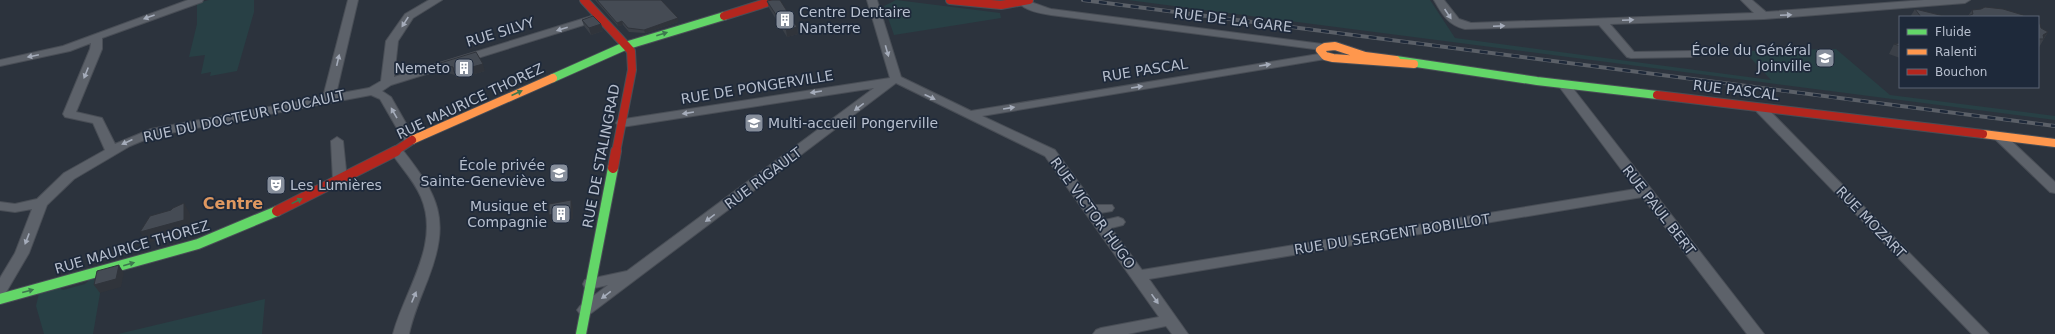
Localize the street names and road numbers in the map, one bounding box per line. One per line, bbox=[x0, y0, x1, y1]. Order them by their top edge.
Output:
street label: RUE DE LA GARE bbox=[1173, 5, 1293, 35]
street label: RUE SILVY bbox=[464, 14, 537, 50]
street label: RUE PASCAL bbox=[1101, 55, 1189, 85]
street label: RUE MAURICE THOREZ bbox=[394, 60, 546, 142]
street label: RUE DE PONGERVILLE bbox=[680, 67, 834, 107]
street label: RUE PASCAL bbox=[1692, 77, 1780, 103]
street label: RUE DE STALINGRAD bbox=[579, 83, 623, 229]
street label: RUE DU DOCTEUR FOUCAULT bbox=[142, 87, 347, 145]
street label: RUE RIGAULT bbox=[721, 144, 805, 212]
street label: RUE VICTOR HUGO bbox=[1047, 154, 1139, 272]
street label: RUE PAUL BERT bbox=[1619, 162, 1699, 258]
street label: RUE MOZART bbox=[1833, 183, 1909, 261]
street label: RUE DU SERGENT BOBILLOT bbox=[1293, 211, 1492, 257]
street label: RUE MAURICE THOREZ bbox=[53, 217, 211, 277]

